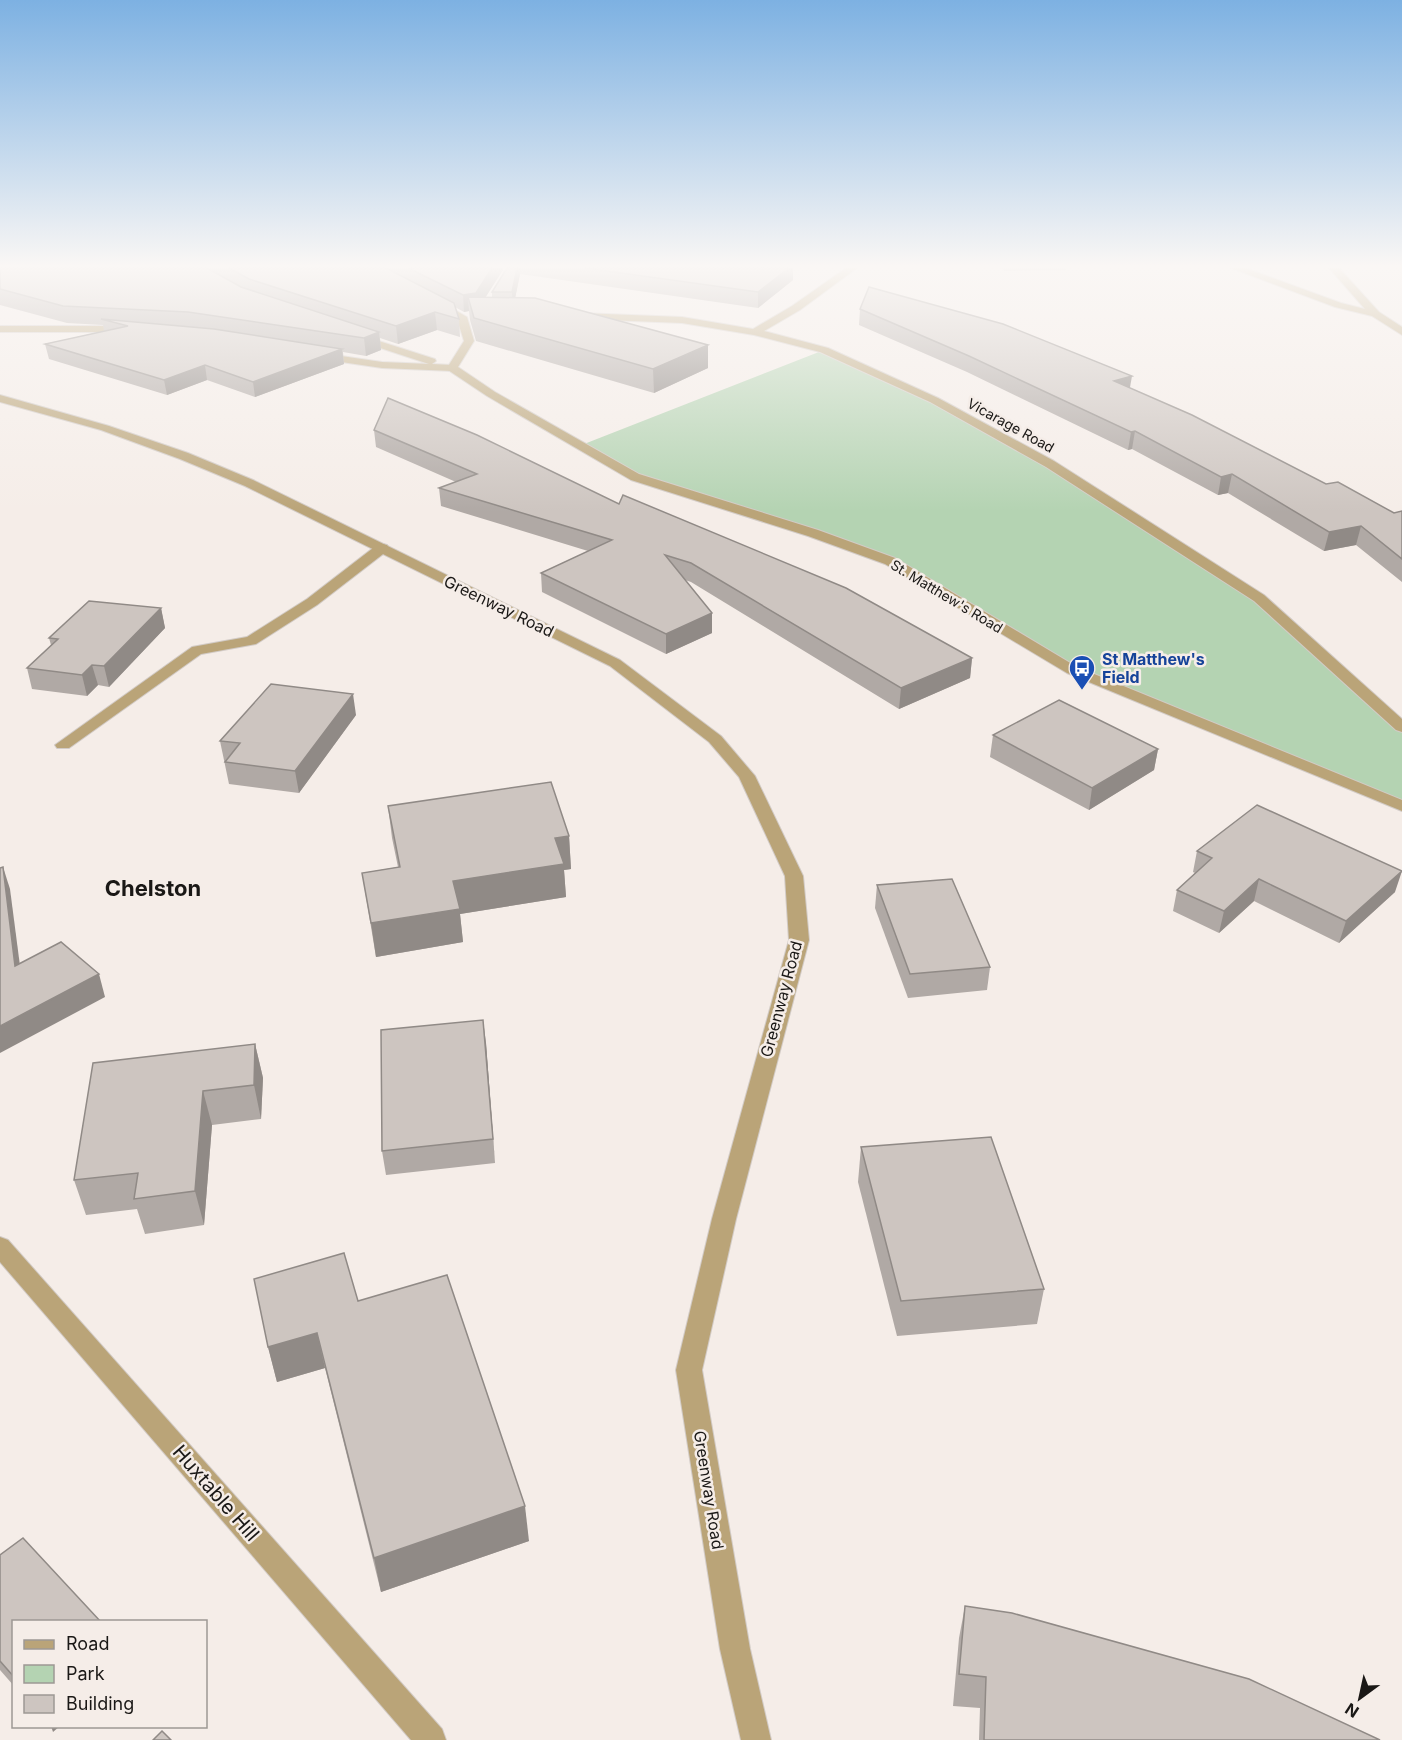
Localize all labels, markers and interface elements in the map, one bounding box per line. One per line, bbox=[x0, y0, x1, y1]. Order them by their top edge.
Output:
street label: Vicarage Road bbox=[965, 394, 1057, 456]
street label: St. Matthew's Road bbox=[888, 556, 1006, 636]
street label: Greenway Road bbox=[441, 571, 557, 641]
place label: St Matthew's Field bbox=[1102, 649, 1205, 687]
bus stop icon: St Matthew's Field bbox=[1067, 653, 1097, 691]
district label: Chelston bbox=[105, 875, 201, 901]
street label: Greenway Road bbox=[756, 939, 806, 1059]
street label: Greenway Road bbox=[690, 1429, 728, 1551]
street label: Huxtable Hill bbox=[168, 1440, 264, 1546]
legend bbox=[12, 1620, 207, 1728]
text: Road bbox=[66, 1633, 109, 1654]
text: Park bbox=[66, 1663, 105, 1684]
north arrow bbox=[1330, 1668, 1390, 1728]
text: Building bbox=[66, 1693, 134, 1714]
text: N bbox=[1341, 1699, 1362, 1722]

